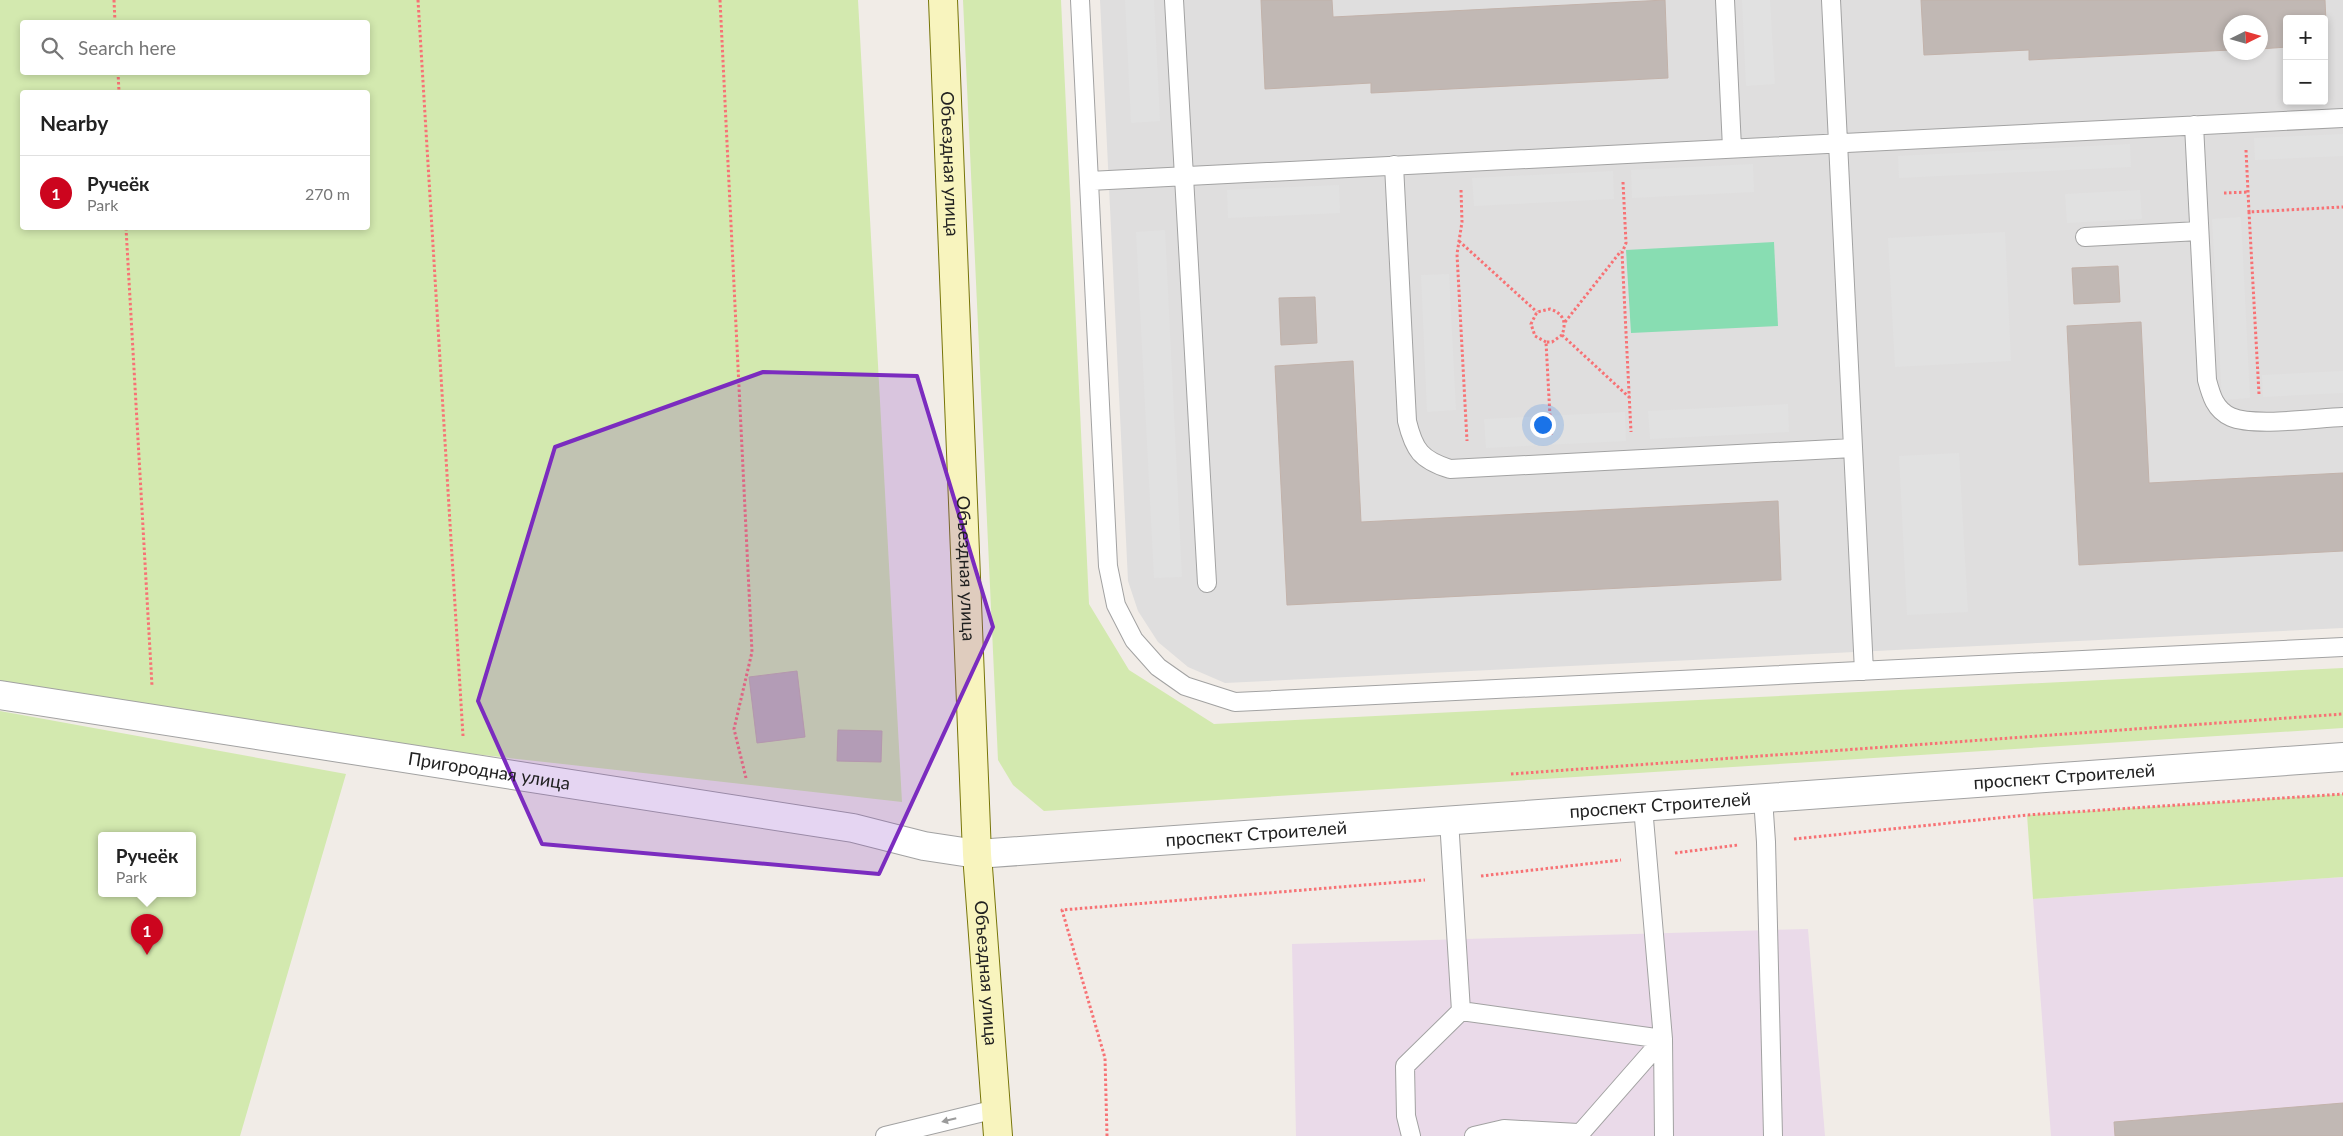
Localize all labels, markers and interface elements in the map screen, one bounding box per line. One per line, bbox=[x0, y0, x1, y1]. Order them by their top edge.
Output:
north arrow bbox=[2223, 15, 2268, 60]
map controls bbox=[2283, 15, 2328, 105]
button: + bbox=[2283, 15, 2328, 60]
search box bbox=[20, 20, 370, 75]
icon: search bbox=[38, 34, 66, 62]
text: Search here bbox=[78, 36, 176, 59]
button: − bbox=[2283, 60, 2328, 105]
street label: Объездная улица bbox=[937, 91, 964, 237]
text: Nearby bbox=[40, 110, 108, 135]
text: Ручеёк bbox=[87, 172, 149, 195]
text: 1 bbox=[51, 184, 61, 203]
text: 270 m bbox=[305, 184, 350, 203]
text: Park bbox=[87, 195, 118, 214]
your location bbox=[1530, 412, 1556, 438]
street label: Объездная улица bbox=[953, 495, 981, 642]
street label: Пригородная улица bbox=[407, 747, 572, 794]
street label: проспект Строителей bbox=[1973, 758, 2156, 793]
street label: проспект Строителей bbox=[1569, 787, 1752, 822]
street label: проспект Строителей bbox=[1165, 816, 1348, 851]
popup bbox=[98, 832, 196, 897]
text: Ручеёк bbox=[116, 844, 178, 867]
text: Park bbox=[116, 867, 147, 886]
street label: Объездная улица bbox=[970, 900, 1003, 1046]
pin: 1 bbox=[131, 914, 163, 955]
one-way arrow bbox=[942, 1116, 957, 1124]

